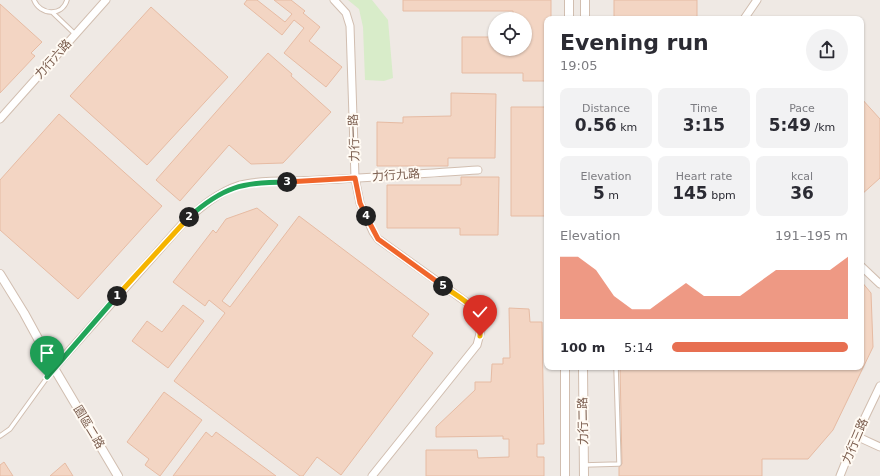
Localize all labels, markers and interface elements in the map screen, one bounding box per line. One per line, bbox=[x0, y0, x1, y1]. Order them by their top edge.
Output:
map controls bbox=[488, 12, 532, 56]
button: locate bbox=[488, 12, 532, 56]
button: share bbox=[806, 29, 848, 71]
text: Evening run bbox=[560, 30, 709, 55]
street label: 力行六路 bbox=[32, 36, 74, 82]
text: 19:05 bbox=[560, 58, 597, 73]
text: Distance bbox=[582, 102, 630, 115]
text: Time bbox=[691, 102, 717, 115]
text: Pace bbox=[789, 102, 815, 115]
street label: 力行一路 bbox=[346, 114, 362, 162]
text: 0.56 bbox=[575, 115, 617, 135]
text: 3:15 bbox=[683, 115, 725, 135]
text: 5:49 bbox=[769, 115, 811, 135]
text: km bbox=[617, 121, 637, 134]
text: /km bbox=[811, 121, 835, 134]
street label: 力行九路 bbox=[372, 166, 420, 184]
text: Elevation bbox=[580, 170, 632, 183]
text: Heart rate bbox=[676, 170, 732, 183]
text: kcal bbox=[791, 170, 813, 183]
pin: 3 bbox=[277, 172, 297, 192]
text: 3 bbox=[283, 175, 291, 188]
text: 5 bbox=[593, 183, 605, 203]
text: 145 bbox=[672, 183, 708, 203]
text: 36 bbox=[790, 183, 814, 203]
text: m bbox=[605, 189, 619, 202]
text: bpm bbox=[708, 189, 736, 202]
pin: 4 bbox=[356, 206, 376, 226]
pin: 2 bbox=[179, 207, 199, 227]
text: 4 bbox=[362, 209, 370, 222]
text: 2 bbox=[185, 210, 193, 223]
text: Elevation bbox=[560, 228, 620, 243]
text: 191–195 m bbox=[775, 228, 848, 243]
pin: 5 bbox=[433, 276, 453, 296]
text: 5 bbox=[439, 279, 447, 292]
pin: 1 bbox=[107, 286, 127, 306]
text: 1 bbox=[113, 289, 121, 302]
pin bbox=[463, 295, 497, 336]
icon: check bbox=[469, 301, 491, 323]
pin bbox=[30, 336, 64, 377]
text: 100 m bbox=[560, 340, 605, 355]
text: 5:14 bbox=[624, 340, 653, 355]
icon: arrive bbox=[36, 342, 58, 364]
street label: 力行二路 bbox=[576, 397, 590, 445]
street label: 園區二路 bbox=[71, 403, 107, 451]
street label: 力行三路 bbox=[839, 416, 871, 466]

